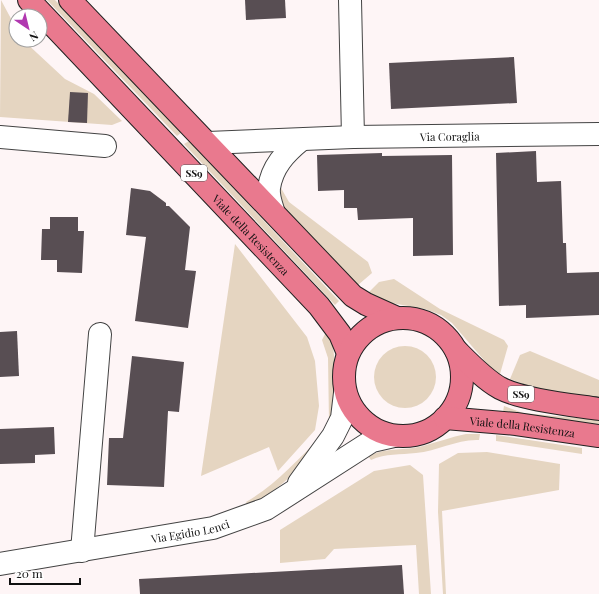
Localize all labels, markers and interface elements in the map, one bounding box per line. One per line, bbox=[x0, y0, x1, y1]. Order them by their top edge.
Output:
north arrow bbox=[8, 8, 48, 48]
text: N bbox=[26, 28, 42, 45]
street label: Via Coraglia bbox=[419, 128, 480, 144]
road number: SS9 bbox=[181, 165, 207, 181]
street label: Viale della Resistenza bbox=[209, 190, 293, 278]
road number: SS9 bbox=[508, 386, 534, 402]
street label: Viale della Resistenza bbox=[468, 413, 577, 440]
street label: Via Egidio Lenci bbox=[149, 515, 231, 546]
scale bar bbox=[10, 560, 80, 586]
text: 20 m bbox=[16, 565, 43, 581]

